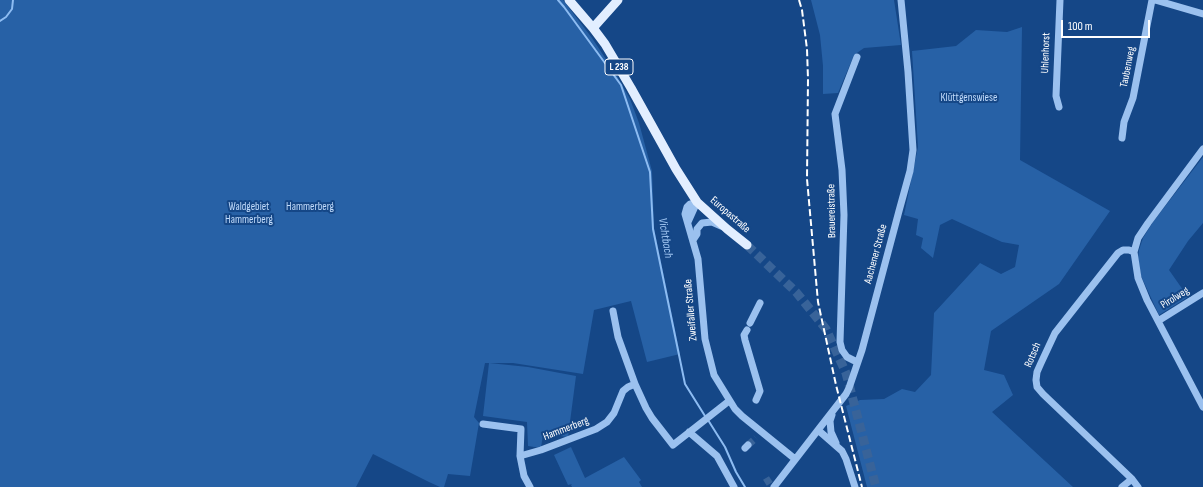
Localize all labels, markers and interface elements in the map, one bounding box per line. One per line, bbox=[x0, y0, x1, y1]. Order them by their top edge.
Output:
scale bar bbox=[1063, 12, 1152, 38]
text: 100 m bbox=[1068, 19, 1093, 34]
street label: Uhlenhorst bbox=[1039, 32, 1053, 74]
street label: Taubenweg bbox=[1118, 46, 1138, 88]
road number: L 238 bbox=[605, 59, 633, 75]
park label: Klüttgenswiese bbox=[941, 91, 997, 105]
street label: Brauereistraße bbox=[825, 184, 839, 238]
street label: Europastraße bbox=[707, 194, 753, 236]
park label: Waldgebiet Hammerberg bbox=[225, 200, 273, 226]
park label: Hammerberg bbox=[286, 200, 334, 214]
water label: Vichtbach bbox=[655, 217, 675, 259]
street label: Aachener Straße bbox=[862, 223, 890, 285]
street label: Zweifaller Straße bbox=[682, 279, 700, 341]
street label: Pirolweg bbox=[1158, 284, 1192, 312]
street label: Rotsch bbox=[1022, 341, 1044, 369]
street label: Hammerberg bbox=[541, 414, 591, 444]

